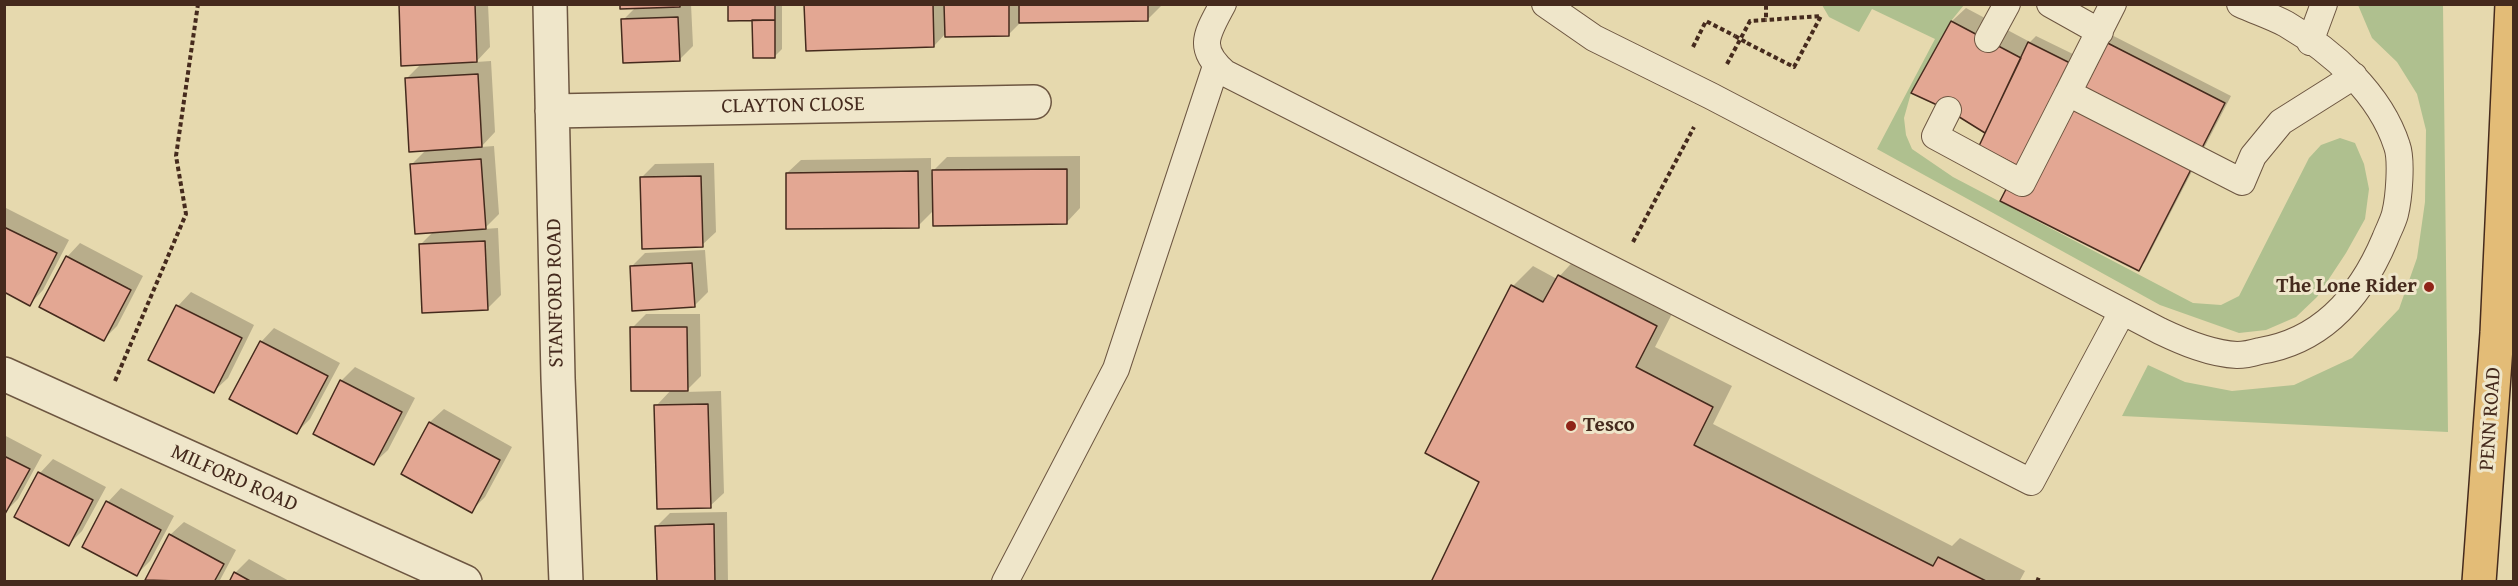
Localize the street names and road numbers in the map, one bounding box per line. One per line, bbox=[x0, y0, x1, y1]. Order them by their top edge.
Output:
street label: CLAYTON CLOSE bbox=[721, 92, 865, 120]
street label: STANFORD ROAD bbox=[542, 218, 570, 368]
street label: PENN ROAD bbox=[2475, 366, 2507, 472]
street label: MILFORD ROAD bbox=[167, 440, 301, 518]

